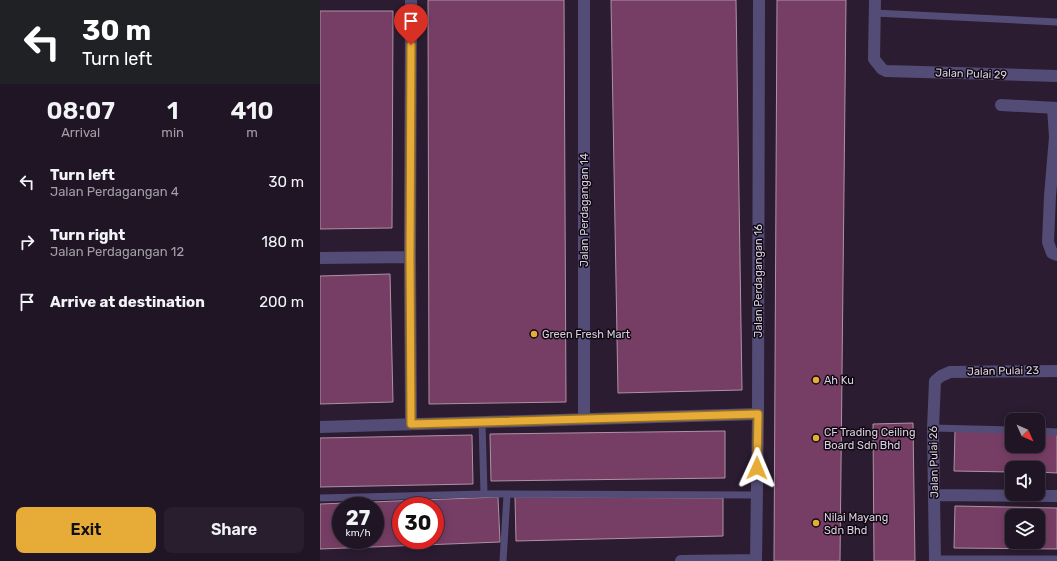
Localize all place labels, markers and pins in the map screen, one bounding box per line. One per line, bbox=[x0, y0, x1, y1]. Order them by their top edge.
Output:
pin bbox=[394, 4, 428, 45]
place label: Green Fresh Mart bbox=[542, 328, 631, 341]
marker: Green Fresh Mart bbox=[529, 329, 539, 339]
place label: Ah Ku bbox=[824, 374, 854, 387]
marker: Ah Ku bbox=[811, 375, 821, 385]
place label: CF Trading Ceiling Board Sdn Bhd bbox=[824, 426, 915, 452]
marker: CF Trading Ceiling Board Sdn Bhd bbox=[811, 433, 821, 443]
place label: Nilai Mayang Sdn Bhd bbox=[824, 511, 888, 537]
marker: Nilai Mayang Sdn Bhd bbox=[811, 518, 821, 528]

